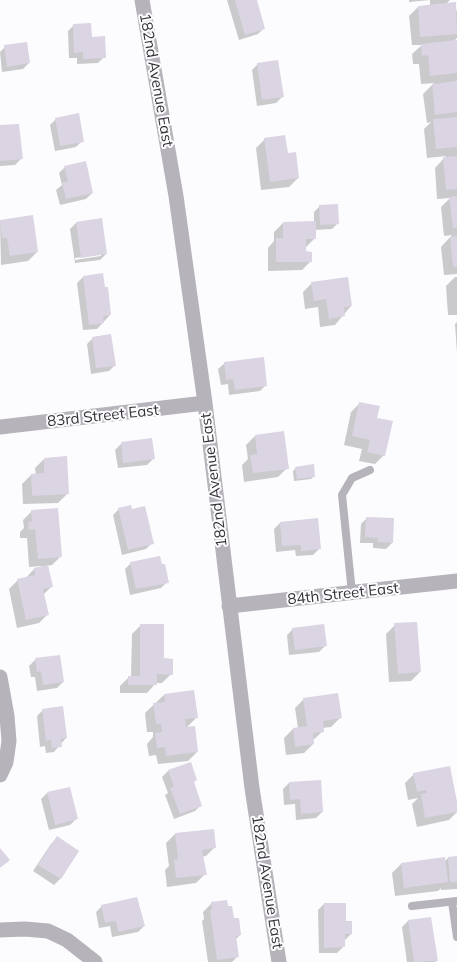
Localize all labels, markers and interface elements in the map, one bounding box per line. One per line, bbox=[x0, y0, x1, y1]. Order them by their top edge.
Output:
street label: 182nd Avenue East bbox=[135, 12, 177, 148]
street label: 83rd Street East bbox=[46, 401, 160, 431]
street label: 182nd Avenue East bbox=[197, 412, 231, 548]
street label: 84th Street East bbox=[287, 579, 399, 609]
street label: 182nd Avenue East bbox=[248, 814, 286, 950]

